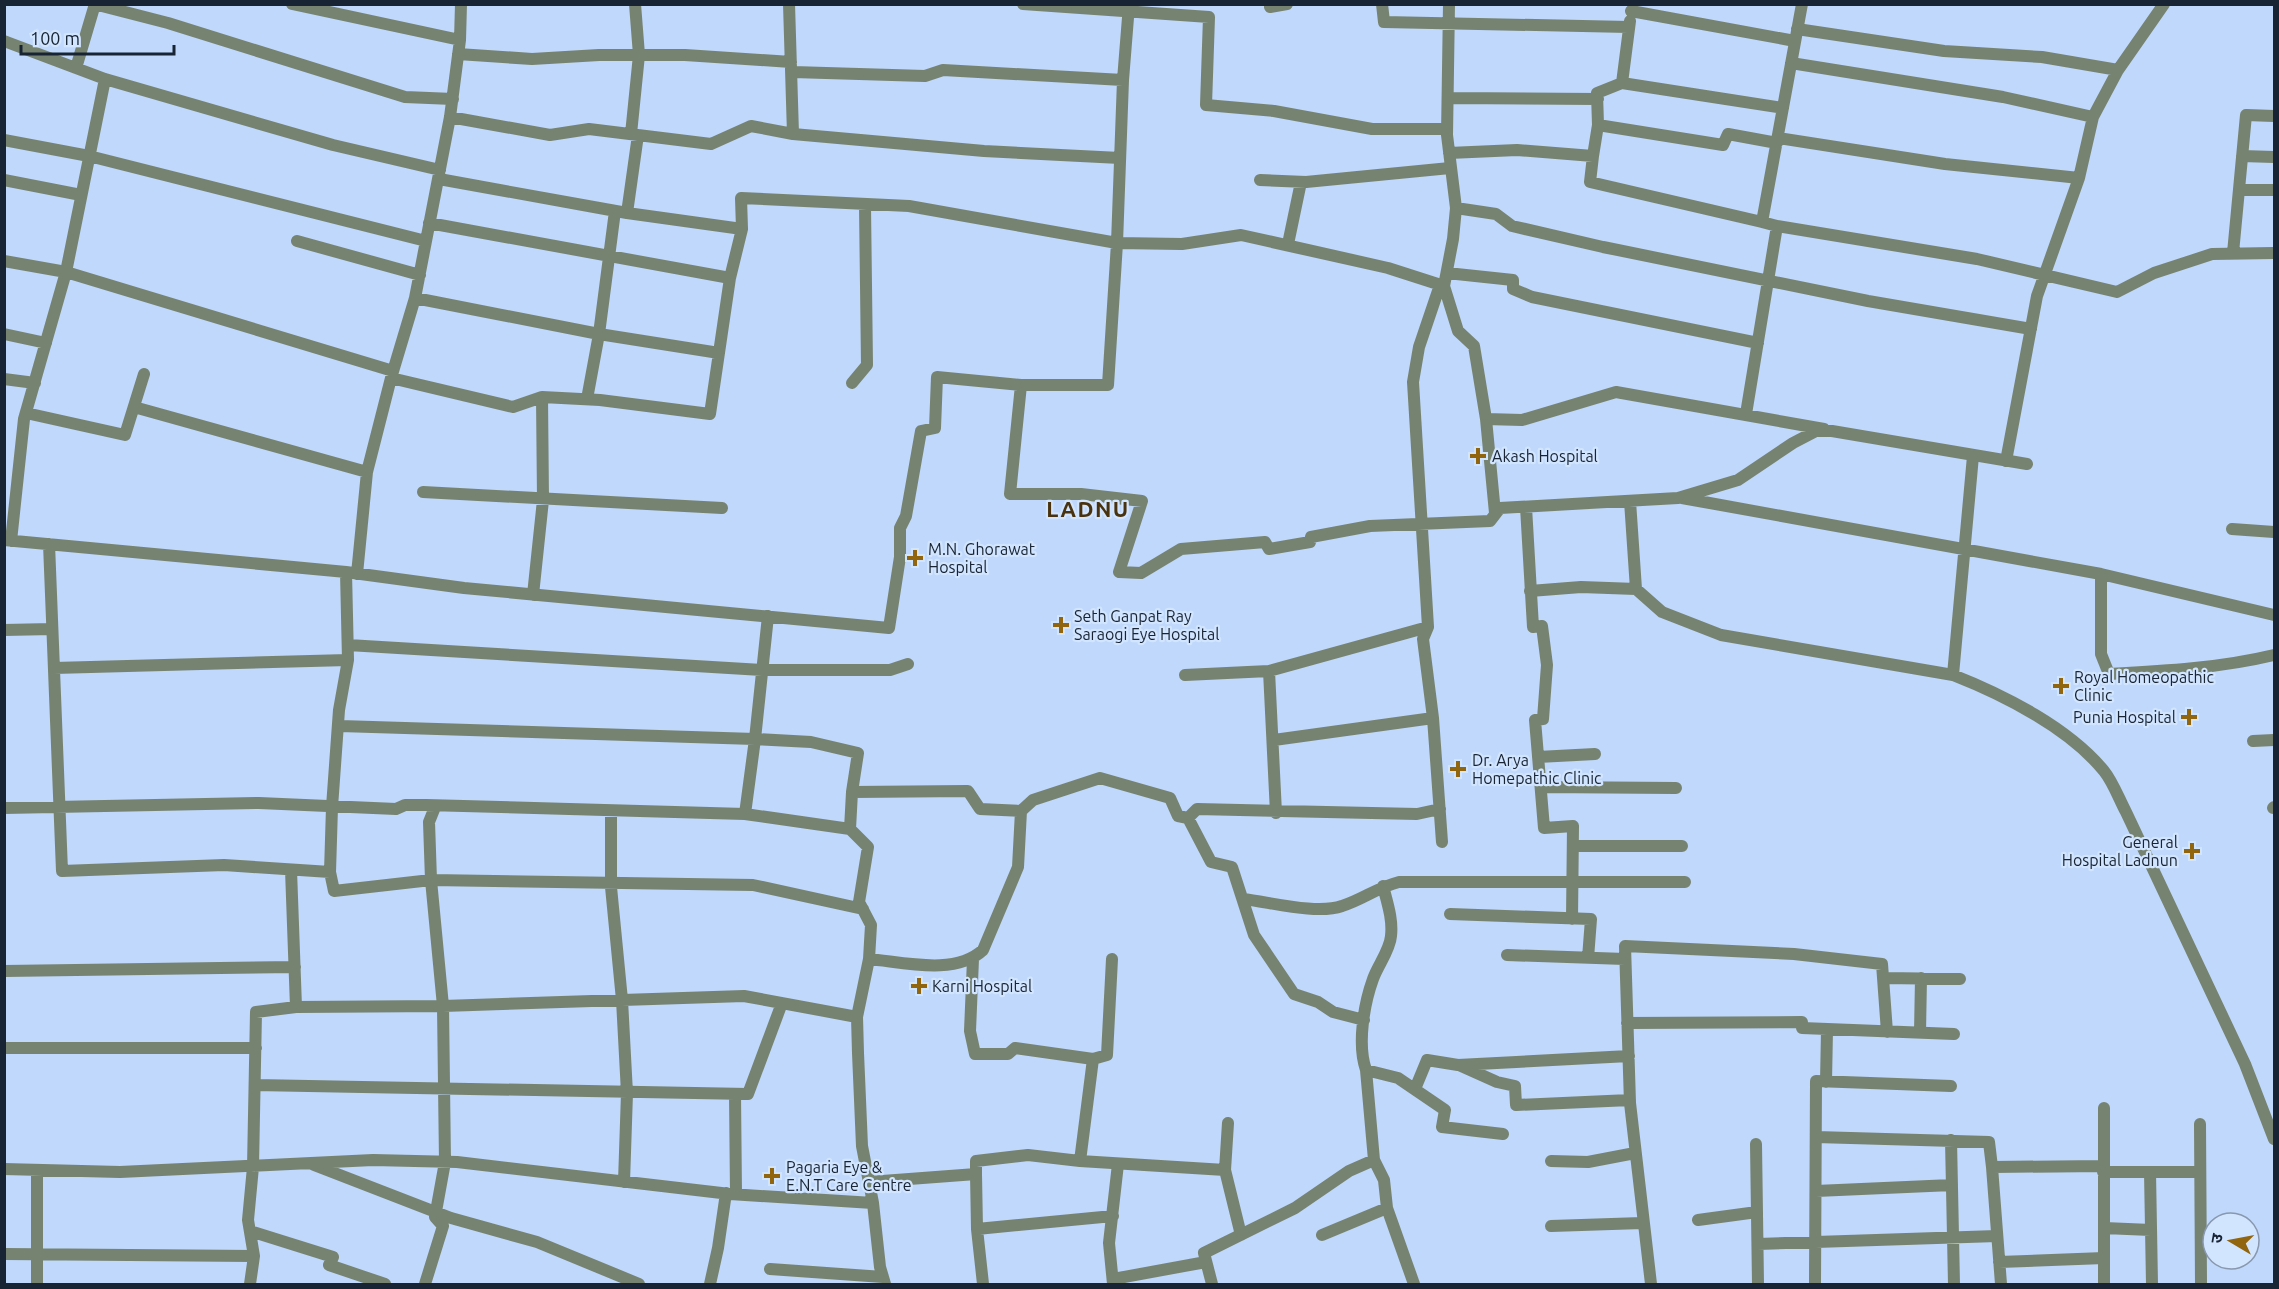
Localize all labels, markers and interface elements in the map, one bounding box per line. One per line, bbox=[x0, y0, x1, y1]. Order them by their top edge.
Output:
scale bar bbox=[21, 18, 174, 56]
text: 100 m bbox=[30, 28, 80, 48]
marker: Akash Hospital bbox=[1469, 447, 1487, 465]
place label: Akash Hospital bbox=[1492, 447, 1598, 465]
district label: LADNU bbox=[1046, 496, 1130, 521]
place label: M.N. Ghorawat Hospital bbox=[928, 540, 1036, 576]
marker: M.N. Ghorawat Hospital bbox=[906, 549, 924, 567]
place label: Seth Ganpat Ray Saraogi Eye Hospital bbox=[1074, 607, 1219, 643]
marker: Seth Ganpat Ray Saraogi Eye Hospital bbox=[1052, 616, 1070, 634]
place label: Royal Homeopathic Clinic bbox=[2074, 668, 2214, 704]
marker: Royal Homeopathic Clinic bbox=[2052, 677, 2070, 695]
place label: Punia Hospital bbox=[2073, 708, 2176, 726]
marker: Punia Hospital bbox=[2180, 708, 2198, 726]
place label: Dr. Arya Homepathic Clinic bbox=[1472, 751, 1602, 787]
marker: Dr. Arya Homepathic Clinic bbox=[1449, 760, 1467, 778]
place label: General Hospital Ladnun bbox=[2062, 833, 2178, 869]
marker: General Hospital Ladnun bbox=[2183, 842, 2201, 860]
marker: Karni Hospital bbox=[910, 977, 928, 995]
place label: Karni Hospital bbox=[932, 977, 1032, 995]
place label: Pagaria Eye & E.N.T Care Centre bbox=[786, 1158, 912, 1194]
marker: Pagaria Eye & E.N.T Care Centre bbox=[763, 1167, 781, 1185]
north arrow bbox=[2201, 1211, 2261, 1271]
text: उ bbox=[2207, 1232, 2226, 1245]

